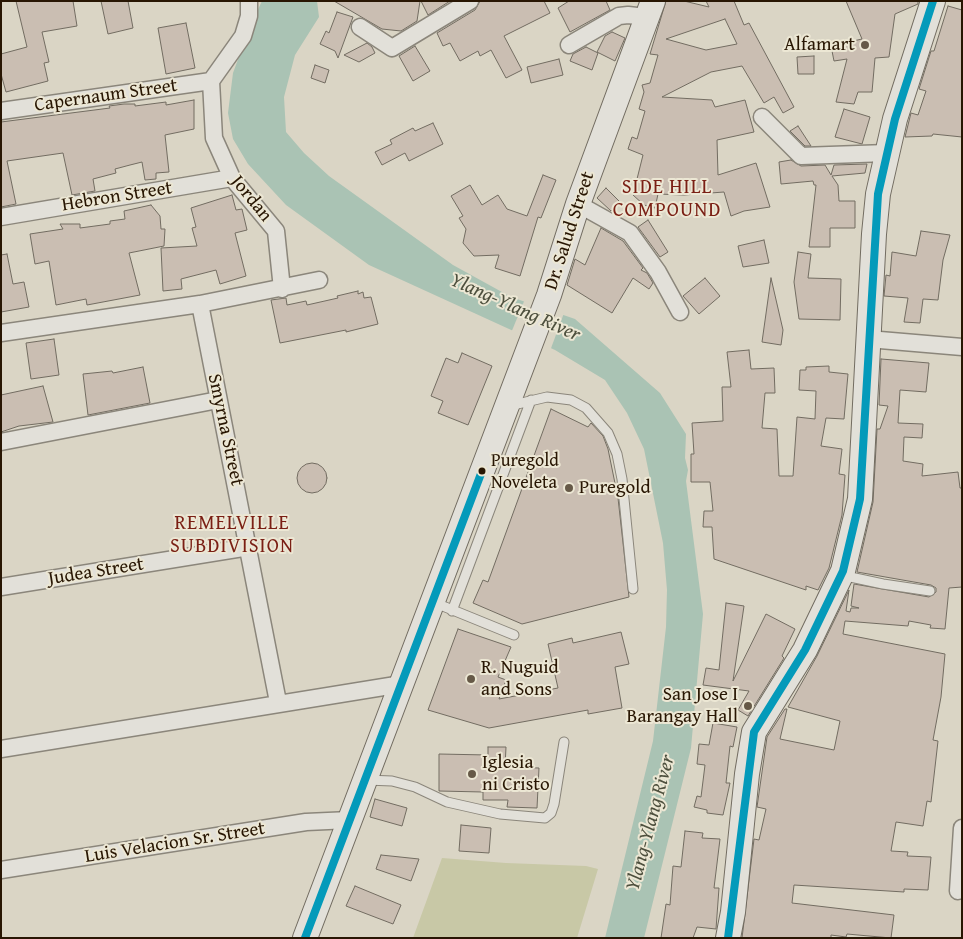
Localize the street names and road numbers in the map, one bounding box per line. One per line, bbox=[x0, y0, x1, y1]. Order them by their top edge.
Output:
street label: Capernaum Street bbox=[33, 75, 179, 117]
street label: Dr. Salud Street bbox=[540, 169, 600, 293]
street label: Jordan bbox=[225, 171, 277, 227]
street label: Hebron Street bbox=[60, 177, 174, 217]
street label: Smyrna Street bbox=[202, 372, 248, 488]
street label: Judea Street bbox=[47, 553, 145, 591]
street label: Luis Velacion Sr. Street bbox=[83, 818, 267, 868]

